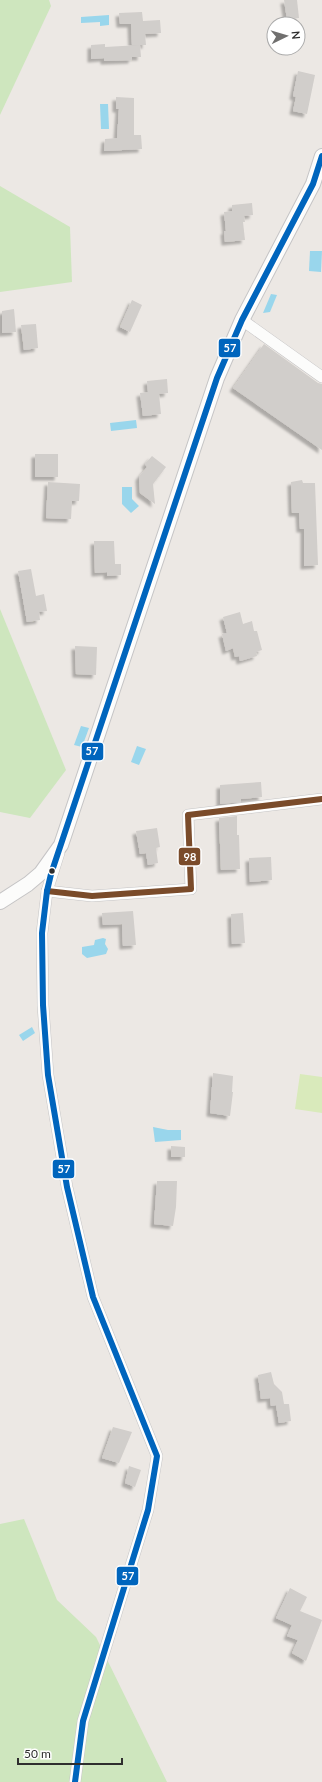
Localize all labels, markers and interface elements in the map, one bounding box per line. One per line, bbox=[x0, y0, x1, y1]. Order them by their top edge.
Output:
north arrow bbox=[266, 16, 306, 56]
text: N bbox=[290, 30, 303, 40]
line badge: 57 bbox=[218, 338, 241, 358]
text: 57 bbox=[224, 341, 236, 354]
line badge: 57 bbox=[81, 742, 104, 761]
text: 57 bbox=[86, 744, 98, 757]
line badge: 98 bbox=[178, 847, 201, 866]
text: 98 bbox=[184, 850, 196, 863]
unlabelled marker bbox=[47, 866, 57, 876]
line badge: 57 bbox=[52, 1159, 75, 1179]
text: 57 bbox=[58, 1162, 70, 1175]
line badge: 57 bbox=[116, 1566, 139, 1586]
text: 57 bbox=[122, 1569, 134, 1582]
scale bar bbox=[18, 1740, 122, 1766]
text: 50 m bbox=[24, 1746, 51, 1761]

